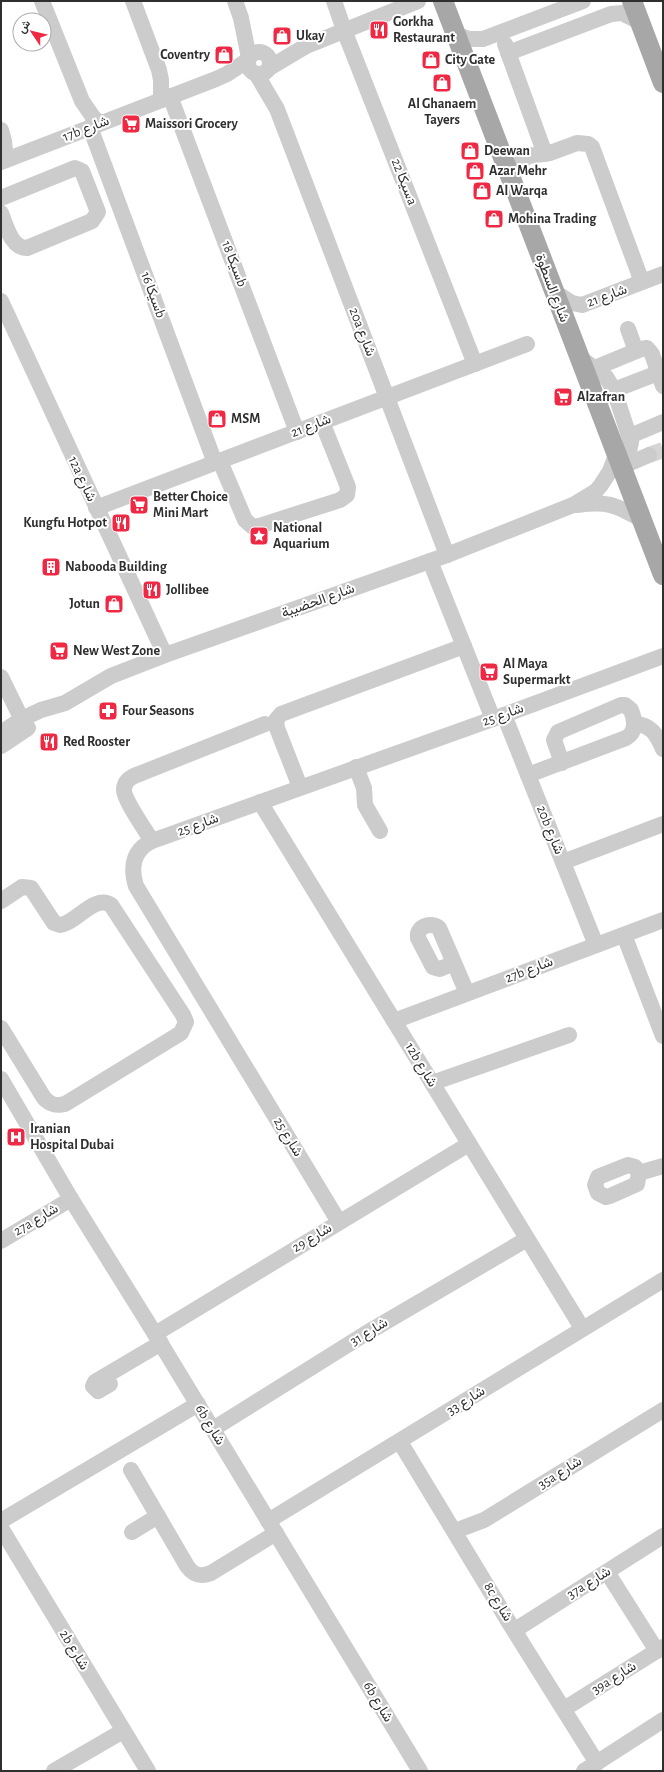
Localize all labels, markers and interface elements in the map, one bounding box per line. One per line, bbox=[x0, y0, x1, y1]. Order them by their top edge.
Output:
north arrow bbox=[12, 12, 52, 52]
place label: Gorkha Restaurant bbox=[393, 15, 455, 45]
text: ش bbox=[16, 18, 33, 36]
restaurant icon: Gorkha Restaurant bbox=[368, 19, 390, 41]
shop icon: Ukay bbox=[271, 25, 293, 47]
place label: Ukay bbox=[296, 29, 325, 43]
shop icon: Coventry bbox=[213, 44, 235, 66]
place label: Coventry bbox=[160, 48, 211, 62]
shop icon: City Gate bbox=[420, 49, 442, 71]
place label: City Gate bbox=[445, 53, 496, 67]
shop icon: Al Ghanaem Tayers bbox=[431, 72, 453, 94]
place label: Al Ghanaem Tayers bbox=[408, 97, 476, 127]
supermarket icon: Maissori Grocery bbox=[120, 113, 142, 135]
street label: 17b شارع bbox=[61, 114, 112, 147]
place label: Maissori Grocery bbox=[145, 117, 238, 131]
shop icon: Deewan bbox=[459, 140, 481, 162]
place label: Deewan bbox=[484, 144, 530, 158]
street label: سيكا 22a bbox=[389, 157, 419, 208]
shop icon: Azar Mehr bbox=[464, 160, 486, 182]
place label: Azar Mehr bbox=[489, 164, 547, 178]
shop icon: Al Warqa bbox=[471, 180, 493, 202]
place label: Al Warqa bbox=[496, 184, 548, 198]
shop icon: Mohina Trading bbox=[483, 208, 505, 230]
place label: Mohina Trading bbox=[508, 212, 597, 226]
street label: سيكا 18b bbox=[219, 239, 249, 289]
street label: شارع السطوة bbox=[530, 252, 571, 325]
street label: سيكا 16b bbox=[138, 270, 168, 320]
street label: شارع 21 bbox=[585, 282, 630, 313]
street label: 20a شارع bbox=[344, 306, 378, 359]
supermarket icon: Alzafran bbox=[552, 386, 574, 408]
place label: Alzafran bbox=[577, 390, 625, 404]
shop icon: MSM bbox=[206, 408, 228, 430]
place label: MSM bbox=[231, 412, 260, 426]
street label: شارع 21 bbox=[289, 412, 334, 443]
street label: 12a شارع bbox=[63, 454, 99, 505]
place label: Better Choice Mini Mart bbox=[153, 490, 228, 520]
supermarket icon: Better Choice Mini Mart bbox=[128, 494, 150, 516]
restaurant icon: Kungfu Hotpot bbox=[110, 512, 132, 534]
place label: Kungfu Hotpot bbox=[23, 516, 107, 530]
place label: National Aquarium bbox=[273, 521, 329, 551]
place icon: National Aquarium bbox=[248, 525, 270, 547]
building icon: Nabooda Building bbox=[40, 556, 62, 578]
place label: Nabooda Building bbox=[65, 560, 168, 574]
restaurant icon: Jollibee bbox=[141, 579, 163, 601]
street label: شارع الحضيبة bbox=[280, 581, 357, 623]
place label: Jollibee bbox=[166, 583, 209, 597]
shop icon: Jotun bbox=[103, 593, 125, 615]
place label: Jotun bbox=[69, 597, 100, 611]
supermarket icon: New West Zone bbox=[48, 640, 70, 662]
place label: New West Zone bbox=[73, 644, 160, 658]
place label: Al Maya Supermarkt bbox=[503, 657, 571, 687]
supermarket icon: Al Maya Supermarkt bbox=[478, 661, 500, 683]
pharmacy icon: Four Seasons bbox=[97, 700, 119, 722]
street label: شارع 25 bbox=[481, 701, 526, 732]
place label: Four Seasons bbox=[122, 704, 194, 718]
restaurant icon: Red Rooster bbox=[38, 731, 60, 753]
place label: Red Rooster bbox=[63, 735, 130, 749]
street label: 20b شارع bbox=[531, 804, 566, 858]
street label: شارع 25 bbox=[176, 811, 221, 842]
street label: 27b شارع bbox=[503, 955, 556, 988]
street label: 12b شارع bbox=[400, 1040, 440, 1091]
street label: شارع 25 bbox=[268, 1115, 305, 1160]
place label: Iranian Hospital Dubai bbox=[30, 1122, 114, 1152]
hospital icon: Iranian Hospital Dubai bbox=[5, 1126, 27, 1148]
street label: 27a شارع bbox=[11, 1201, 62, 1241]
street label: شارع 29 bbox=[290, 1221, 336, 1258]
street label: شارع 31 bbox=[348, 1315, 392, 1351]
street label: شارع 33 bbox=[444, 1384, 489, 1421]
street label: 6b شارع bbox=[190, 1402, 227, 1449]
street label: 35a شارع bbox=[536, 1454, 586, 1494]
street label: 37a شارع bbox=[565, 1564, 615, 1604]
street label: 8c شارع bbox=[478, 1580, 515, 1625]
street label: 2b شارع bbox=[54, 1628, 91, 1674]
street label: 39a شارع bbox=[589, 1659, 640, 1700]
street label: 6b شارع bbox=[358, 1679, 395, 1726]

